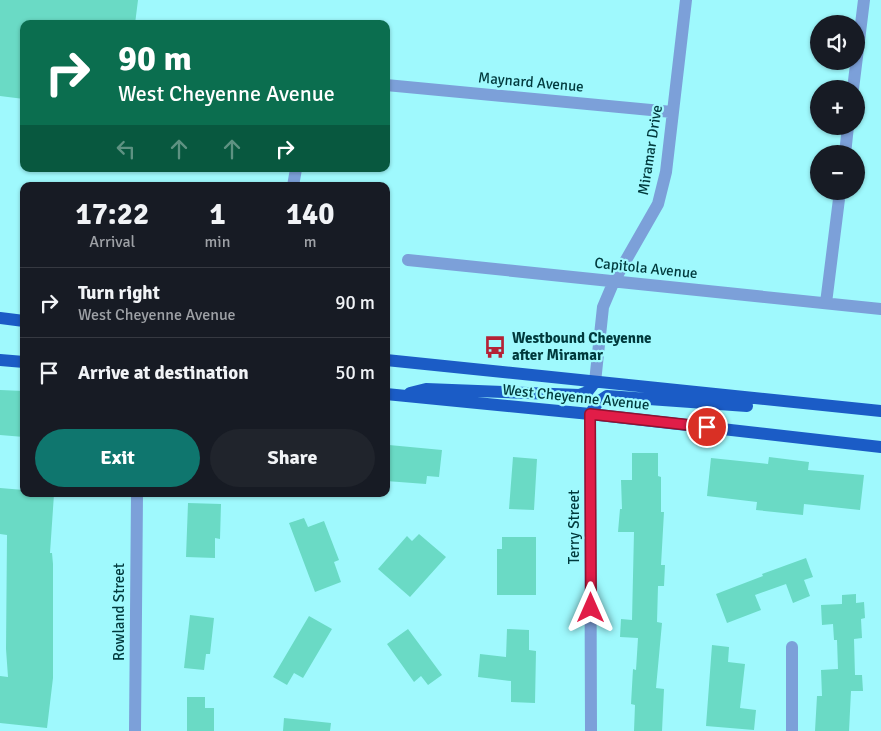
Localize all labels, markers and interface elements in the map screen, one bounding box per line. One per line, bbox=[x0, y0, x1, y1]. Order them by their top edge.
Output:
map controls bbox=[810, 15, 865, 200]
button: sound bbox=[810, 15, 865, 70]
text: 90 m bbox=[118, 37, 192, 80]
icon: right bbox=[35, 40, 100, 105]
street label: Maynard Avenue bbox=[477, 68, 585, 96]
text: West Cheyenne Avenue bbox=[118, 80, 335, 107]
button: + bbox=[810, 80, 865, 135]
street label: Miramar Drive bbox=[634, 104, 666, 196]
icon: left bbox=[112, 135, 140, 163]
icon: ahead bbox=[165, 135, 193, 163]
icon: ahead bbox=[218, 135, 246, 163]
icon: right bbox=[271, 135, 299, 163]
button: − bbox=[810, 145, 865, 200]
text: 17:22 bbox=[75, 196, 149, 233]
text: 1 bbox=[209, 196, 226, 233]
text: 140 bbox=[286, 196, 334, 233]
text: Arrival bbox=[89, 232, 135, 252]
text: min bbox=[205, 232, 230, 252]
text: m bbox=[304, 232, 317, 252]
street label: Capitola Avenue bbox=[594, 254, 698, 282]
text: Turn right bbox=[78, 281, 160, 305]
icon: right bbox=[35, 289, 63, 317]
text: 90 m bbox=[335, 291, 375, 315]
text: West Cheyenne Avenue bbox=[78, 305, 236, 325]
place label: Westbound Cheyenne after Miramar bbox=[512, 329, 652, 364]
bus stop icon: Westbound Cheyenne after Miramar bbox=[482, 334, 508, 360]
icon: arrive bbox=[35, 359, 63, 387]
text: Arrive at destination bbox=[78, 361, 249, 385]
text: 50 m bbox=[335, 361, 375, 385]
street label: West Cheyenne Avenue bbox=[502, 380, 650, 414]
pin bbox=[686, 406, 728, 448]
icon: arrive bbox=[693, 413, 721, 441]
button: Exit bbox=[35, 429, 200, 487]
button: Share bbox=[210, 429, 375, 487]
street label: Terry Street bbox=[565, 490, 583, 564]
street label: Rowland Street bbox=[110, 563, 128, 661]
position arrow bbox=[564, 581, 616, 633]

